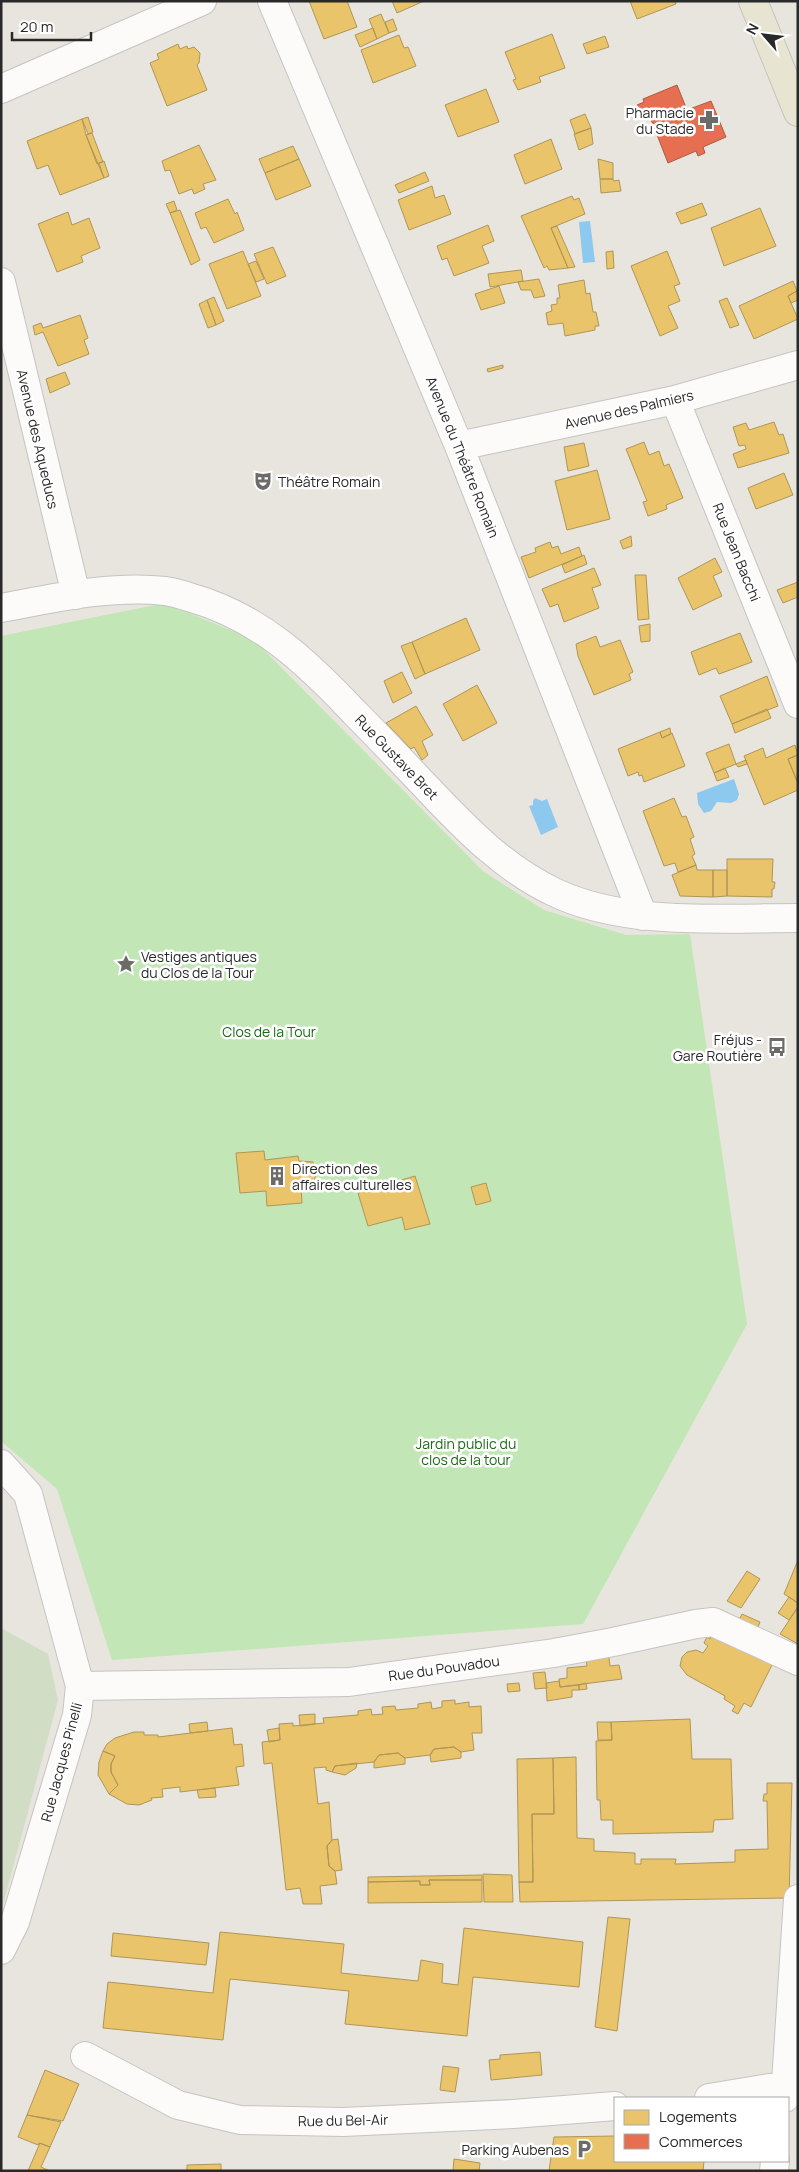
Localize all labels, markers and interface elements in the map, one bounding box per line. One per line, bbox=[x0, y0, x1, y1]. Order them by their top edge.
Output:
scale bar bbox=[12, 10, 91, 42]
north arrow bbox=[739, 10, 789, 60]
text: 20 m bbox=[20, 16, 53, 37]
text: N bbox=[741, 20, 763, 38]
place label: Pharmacie du Stade bbox=[626, 103, 694, 138]
pharmacy icon: Pharmacie du Stade bbox=[698, 109, 720, 131]
street label: Avenue des Aqueducs bbox=[13, 367, 63, 511]
street label: Avenue du Théâtre Romain bbox=[422, 373, 504, 541]
street label: Avenue des Palmiers bbox=[563, 385, 695, 433]
theatre icon: Théâtre Romain bbox=[252, 470, 274, 492]
place label: Théâtre Romain bbox=[278, 472, 380, 491]
street label: Rue Jean Bacchi bbox=[709, 500, 765, 604]
street label: Rue Gustave Bret bbox=[351, 710, 443, 804]
place label: Vestiges antiques du Clos de la Tour bbox=[141, 947, 257, 982]
place icon: Vestiges antiques du Clos de la Tour bbox=[115, 953, 137, 975]
park label: Clos de la Tour bbox=[222, 1022, 316, 1041]
place label: Fréjus - Gare Routière bbox=[673, 1030, 762, 1065]
bus stop icon: Fréjus - Gare Routière bbox=[766, 1036, 788, 1058]
place label: Direction des affaires culturelles bbox=[292, 1159, 412, 1194]
building icon: Direction des affaires culturelles bbox=[266, 1165, 288, 1187]
park label: Jardin public du clos de la tour bbox=[416, 1434, 516, 1469]
street label: Rue du Pouvadou bbox=[387, 1651, 501, 1685]
street label: Rue Jacques Pinelli bbox=[36, 1700, 86, 1824]
legend bbox=[614, 2097, 789, 2162]
text: Logements bbox=[659, 2106, 737, 2127]
street label: Rue du Bel-Air bbox=[298, 2110, 388, 2130]
text: Commerces bbox=[659, 2131, 743, 2152]
parking icon: Parking Aubenas bbox=[573, 2138, 595, 2160]
place label: Parking Aubenas bbox=[462, 2140, 569, 2159]

